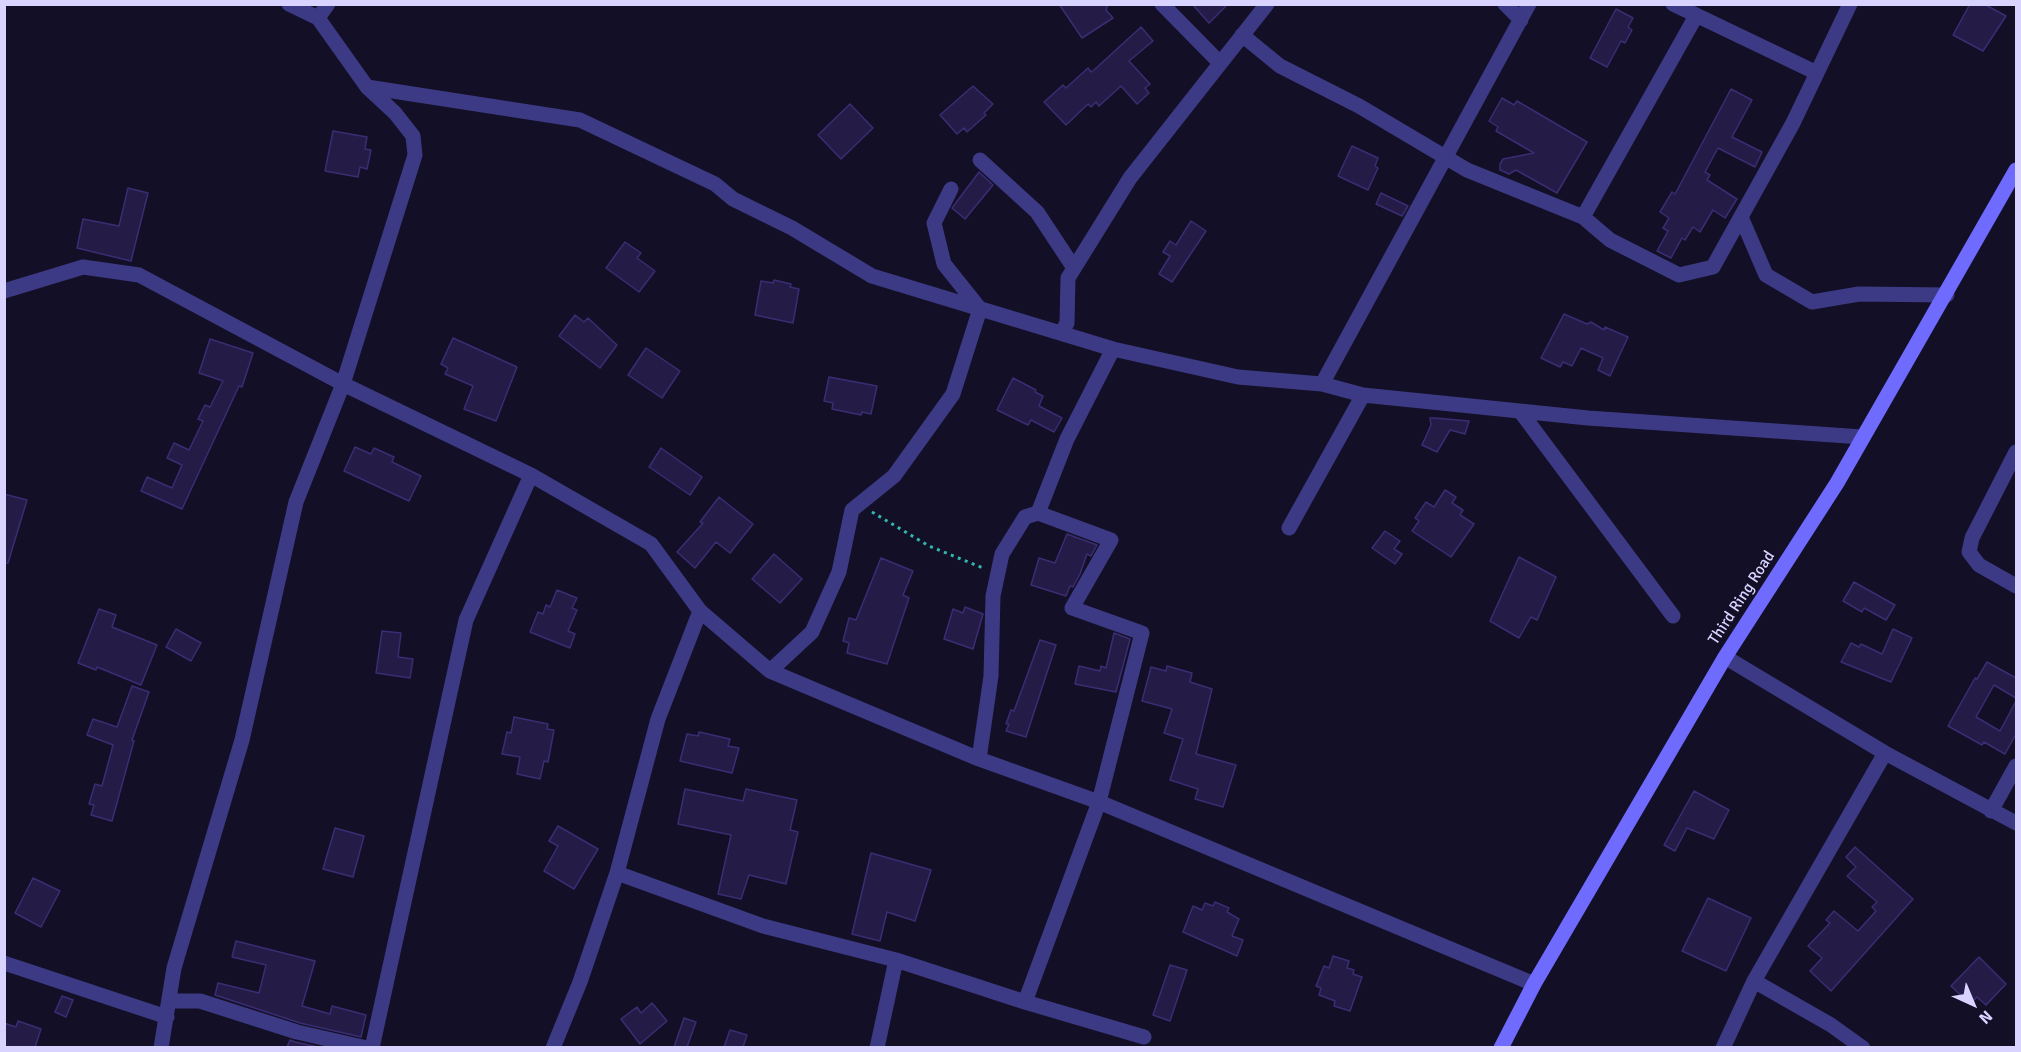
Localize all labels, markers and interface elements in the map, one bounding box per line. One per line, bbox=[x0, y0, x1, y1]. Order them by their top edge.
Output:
street label: Third Ring Road bbox=[1705, 548, 1779, 648]
north arrow bbox=[1943, 974, 2003, 1034]
text: N bbox=[1975, 1006, 1996, 1028]

